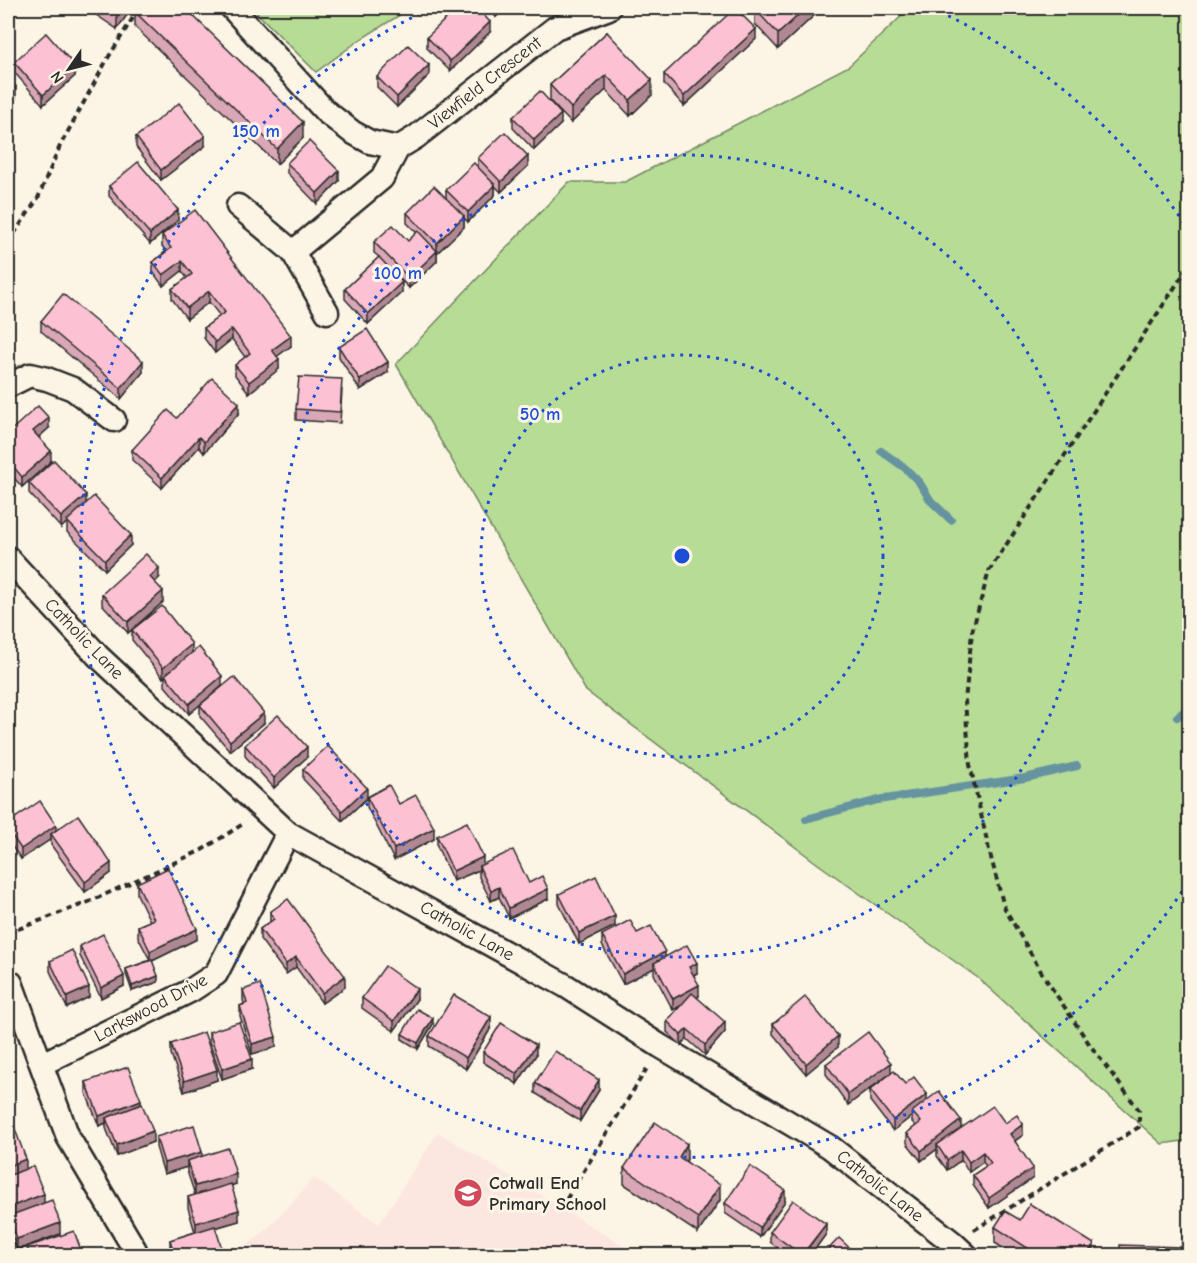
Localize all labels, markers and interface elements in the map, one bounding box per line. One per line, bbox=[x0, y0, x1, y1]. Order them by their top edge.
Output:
street label: Viewfield Crescent bbox=[424, 32, 547, 134]
north arrow bbox=[39, 39, 99, 99]
text: N bbox=[47, 68, 68, 86]
text: 150 m bbox=[232, 121, 280, 142]
text: 100 m bbox=[374, 263, 422, 284]
text: 50 m bbox=[520, 404, 560, 425]
centre of rings bbox=[672, 546, 692, 566]
street label: Catholic Lane bbox=[40, 594, 128, 684]
street label: Catholic Lane bbox=[416, 897, 518, 965]
street label: Larkswood Drive bbox=[91, 969, 211, 1047]
street label: Catholic Lane bbox=[832, 1146, 928, 1226]
place label: Cotwall End Primary School bbox=[489, 1173, 607, 1215]
school or university icon: Cotwall End Primary School bbox=[452, 1177, 484, 1209]

